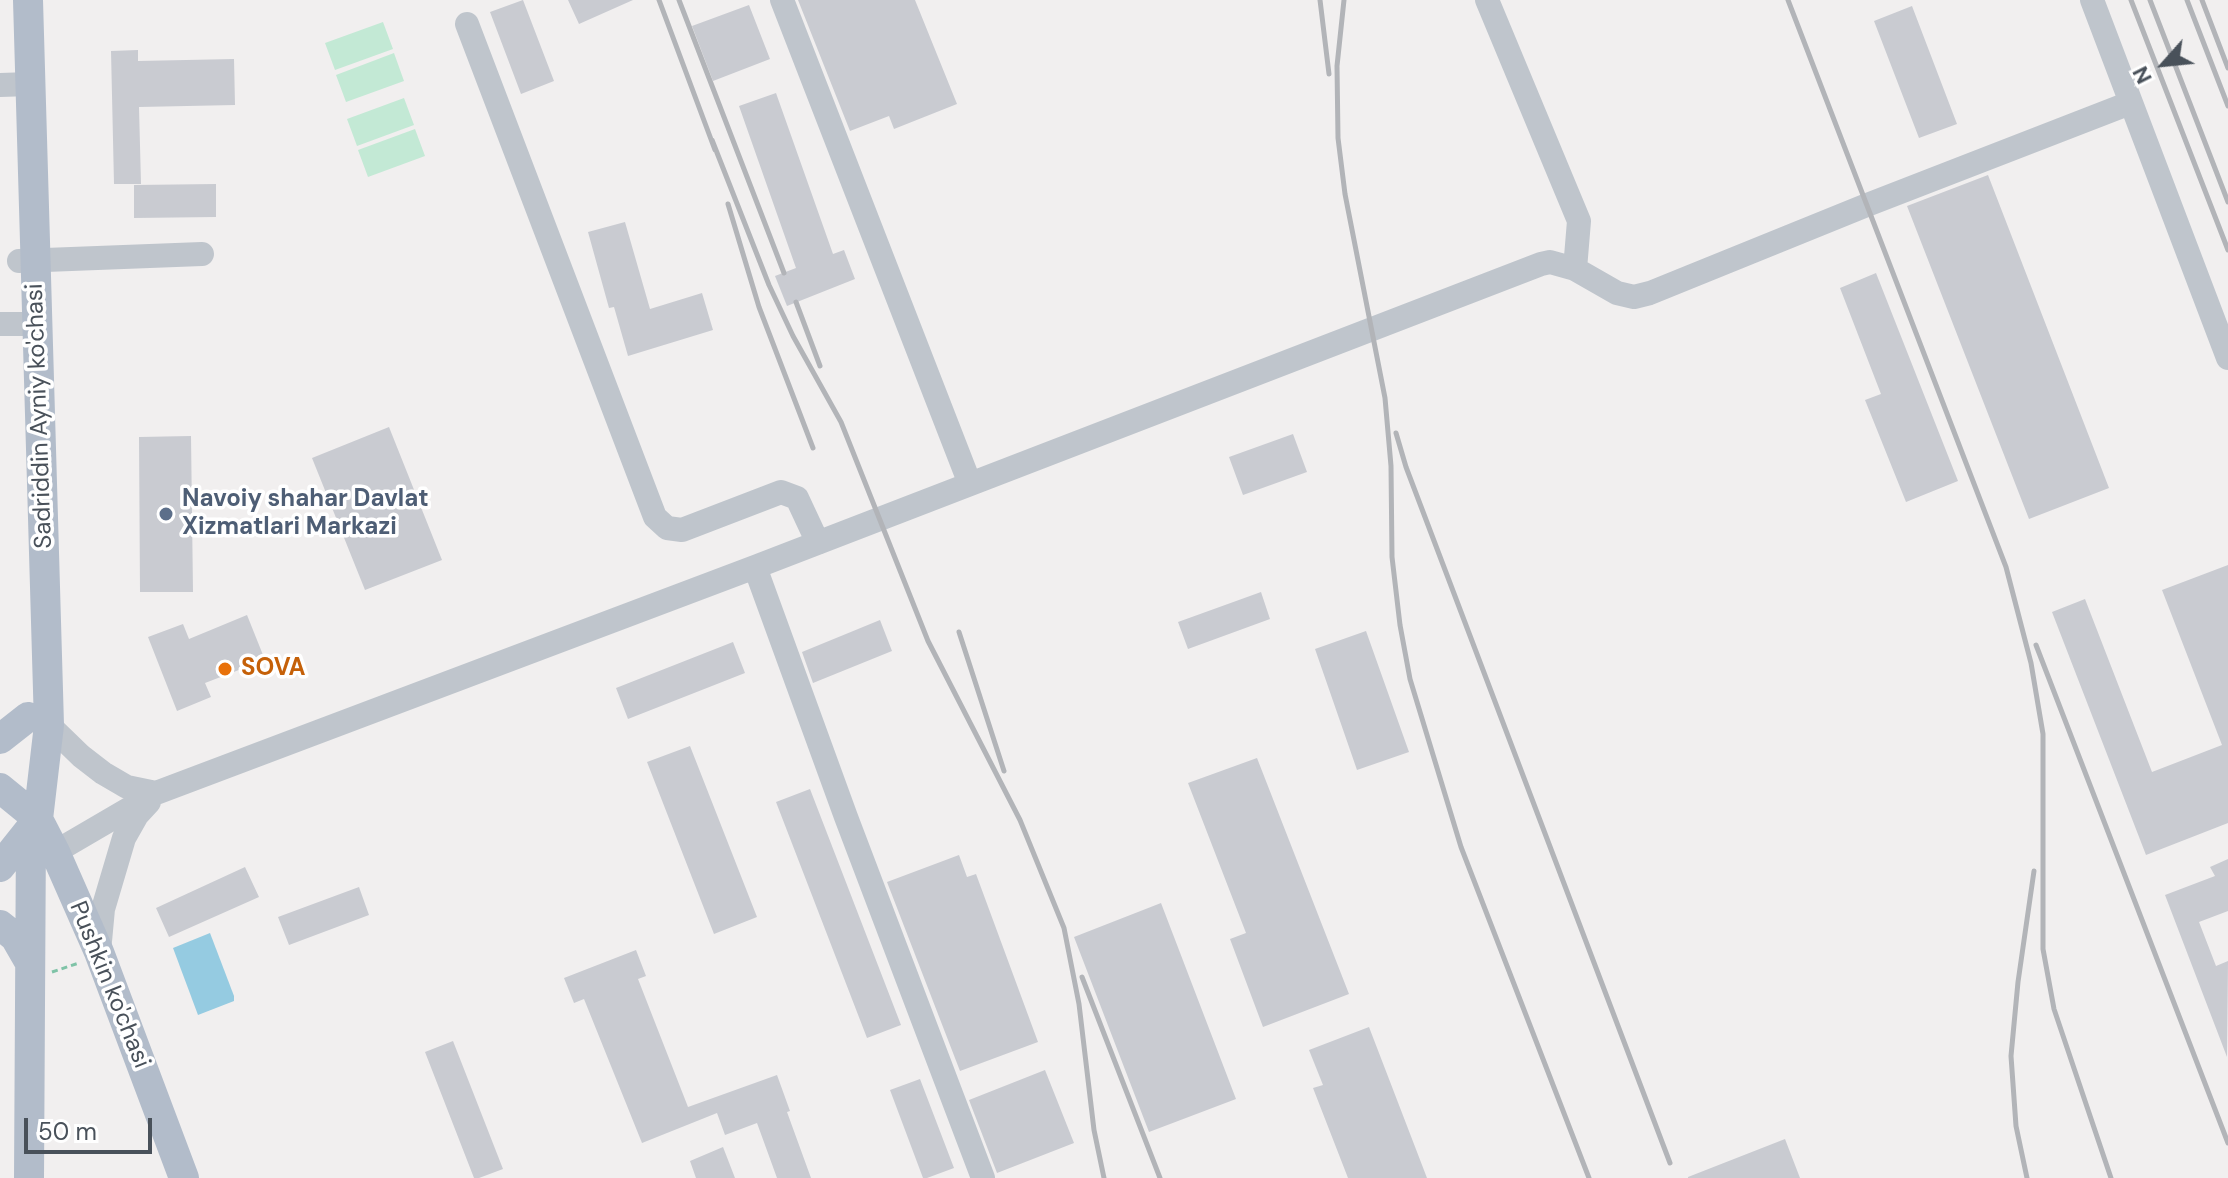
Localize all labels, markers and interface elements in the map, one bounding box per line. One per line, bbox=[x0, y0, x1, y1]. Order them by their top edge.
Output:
north arrow bbox=[2124, 24, 2204, 104]
text: N bbox=[2126, 61, 2159, 89]
street label: Sadriddin Ayniy ko'chasi bbox=[21, 283, 59, 549]
place label: Navoiy shahar Davlat Xizmatlari Markazi bbox=[182, 486, 429, 542]
marker: Navoiy shahar Davlat Xizmatlari Markazi bbox=[157, 505, 175, 523]
place label: SOVA bbox=[241, 655, 306, 683]
marker: SOVA bbox=[216, 660, 234, 678]
street label: Pushkin ko'chasi bbox=[62, 897, 156, 1073]
scale bar bbox=[28, 1102, 156, 1152]
text: 50 m bbox=[38, 1116, 97, 1147]

